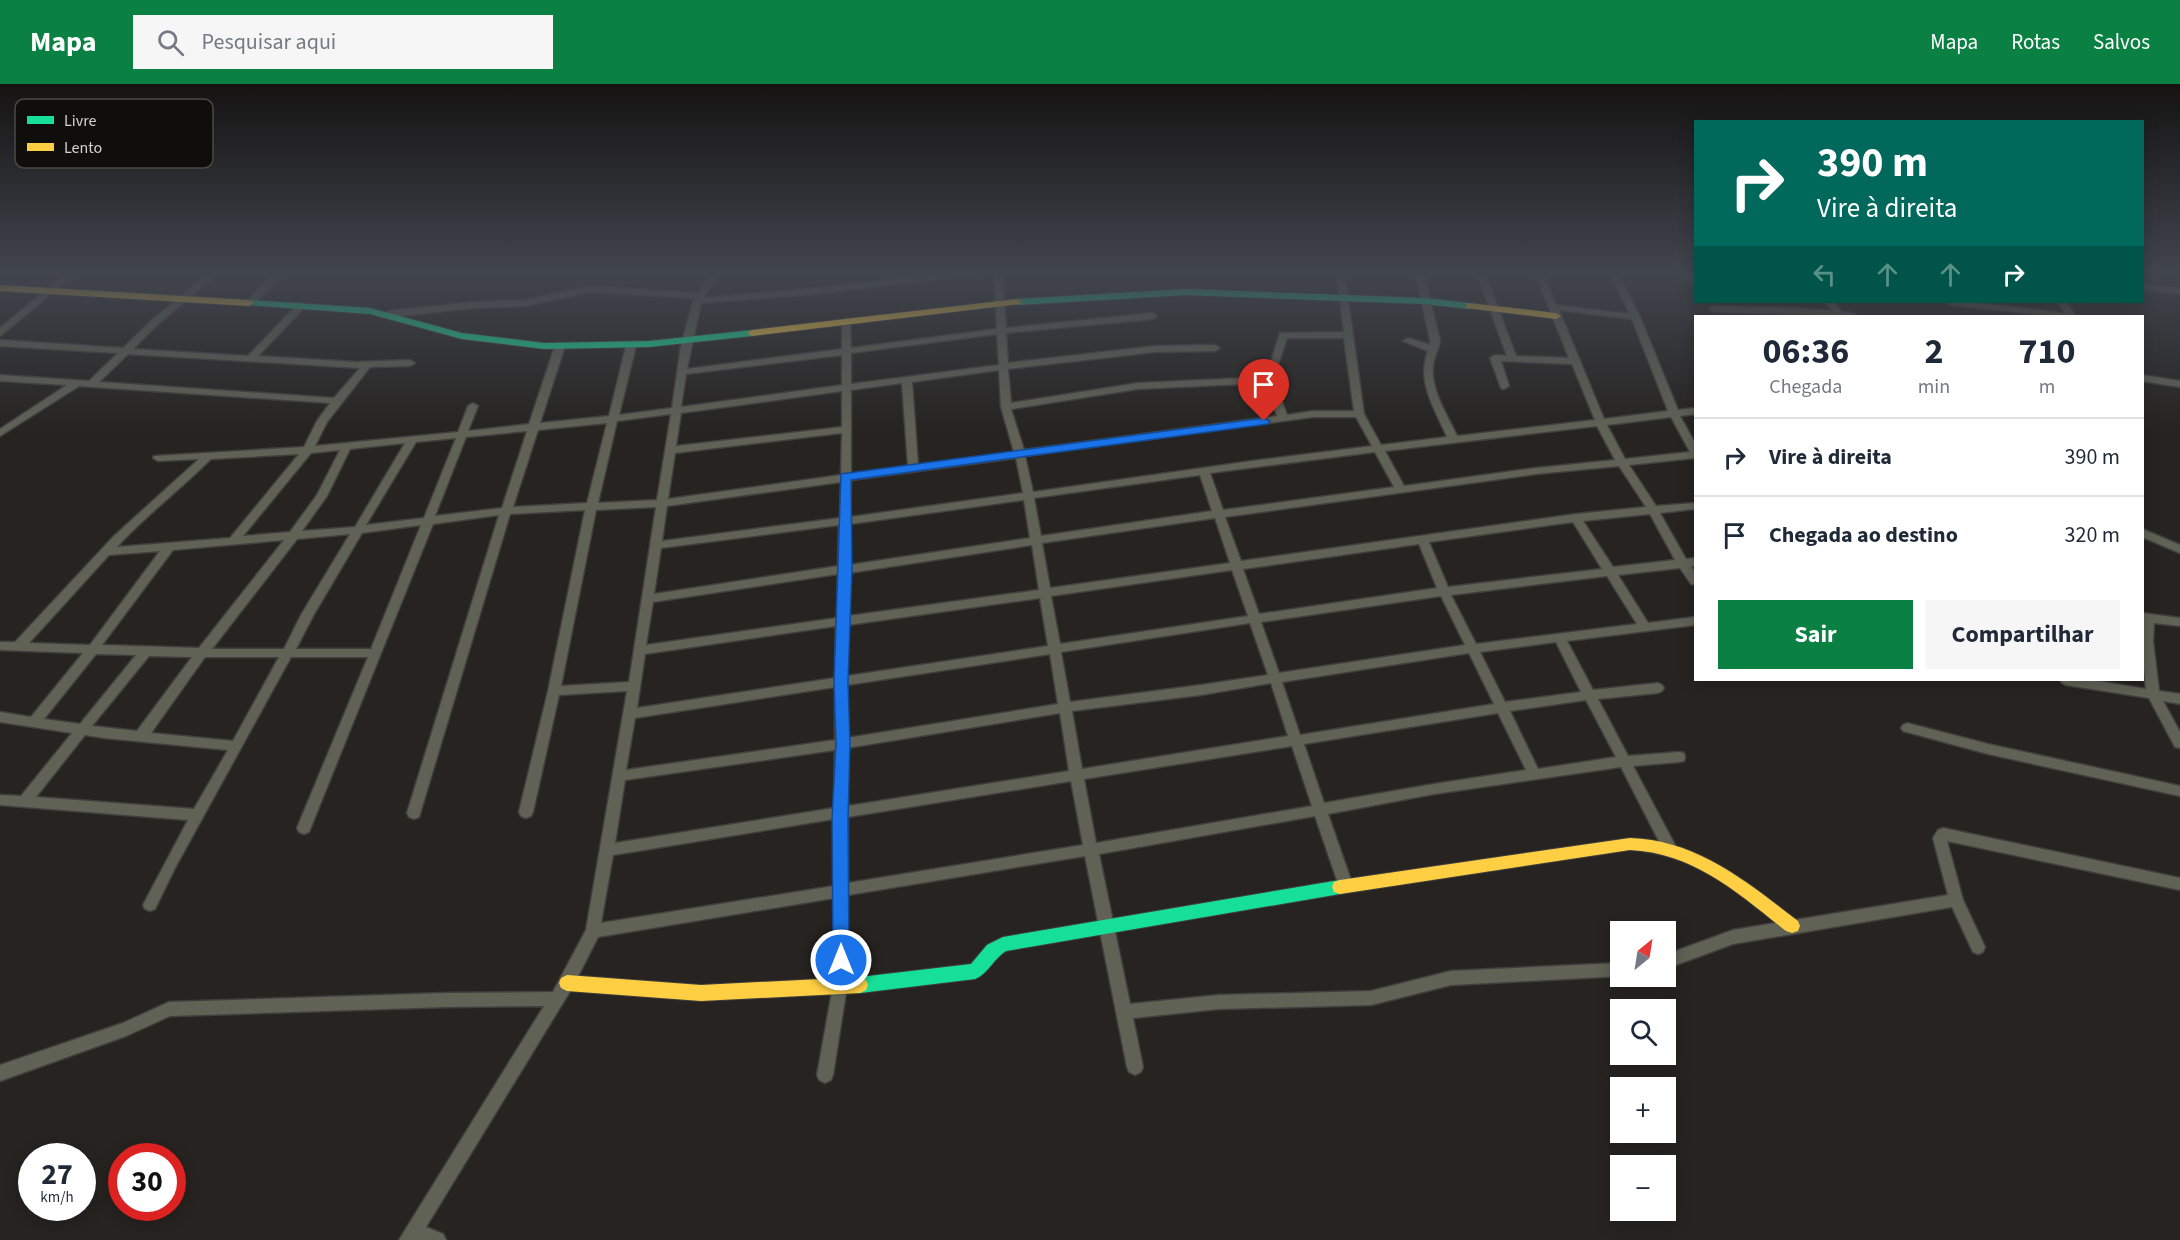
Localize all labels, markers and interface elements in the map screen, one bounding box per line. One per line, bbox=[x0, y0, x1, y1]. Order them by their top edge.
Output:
search box bbox=[133, 15, 553, 69]
text: Mapa bbox=[30, 22, 97, 62]
icon: search bbox=[154, 26, 187, 59]
text: Pesquisar aqui bbox=[202, 26, 336, 58]
text: Mapa bbox=[1930, 27, 1978, 57]
text: Rotas bbox=[2011, 27, 2060, 57]
text: Salvos bbox=[2093, 27, 2150, 57]
legend bbox=[15, 99, 213, 168]
text: Livre bbox=[64, 110, 97, 132]
text: 390 m bbox=[1817, 133, 1928, 193]
text: Lento bbox=[64, 137, 102, 159]
icon: right bbox=[1718, 144, 1796, 222]
text: Vire à direita bbox=[1817, 189, 1957, 228]
icon: left bbox=[1808, 258, 1841, 291]
icon: ahead bbox=[1871, 258, 1904, 291]
icon: ahead bbox=[1934, 258, 1967, 291]
icon: right bbox=[1997, 258, 2030, 291]
text: 06:36 bbox=[1762, 326, 1849, 377]
text: 2 bbox=[1924, 326, 1943, 377]
text: 710 bbox=[2019, 326, 2076, 377]
pin bbox=[1238, 359, 1289, 421]
icon: arrive bbox=[1247, 368, 1280, 401]
text: Chegada bbox=[1769, 373, 1842, 401]
text: min bbox=[1918, 373, 1950, 401]
text: m bbox=[2039, 373, 2055, 401]
icon: right bbox=[1718, 441, 1751, 474]
text: Vire à direita bbox=[1769, 441, 1892, 473]
text: 390 m bbox=[2065, 441, 2120, 473]
icon: arrive bbox=[1718, 519, 1751, 552]
text: Chegada ao destino bbox=[1769, 519, 1958, 551]
text: 320 m bbox=[2065, 519, 2120, 551]
button: Sair bbox=[1718, 600, 1913, 669]
button: Compartilhar bbox=[1925, 600, 2120, 669]
north arrow bbox=[1610, 921, 1676, 987]
map controls bbox=[1610, 921, 1676, 1221]
position arrow bbox=[809, 928, 873, 992]
button: search bbox=[1610, 999, 1676, 1065]
button: + bbox=[1610, 1077, 1676, 1143]
speed limit sign: 30 bbox=[108, 1143, 186, 1221]
text: 27 bbox=[41, 1153, 73, 1196]
button: − bbox=[1610, 1155, 1676, 1221]
text: km/h bbox=[40, 1187, 74, 1208]

